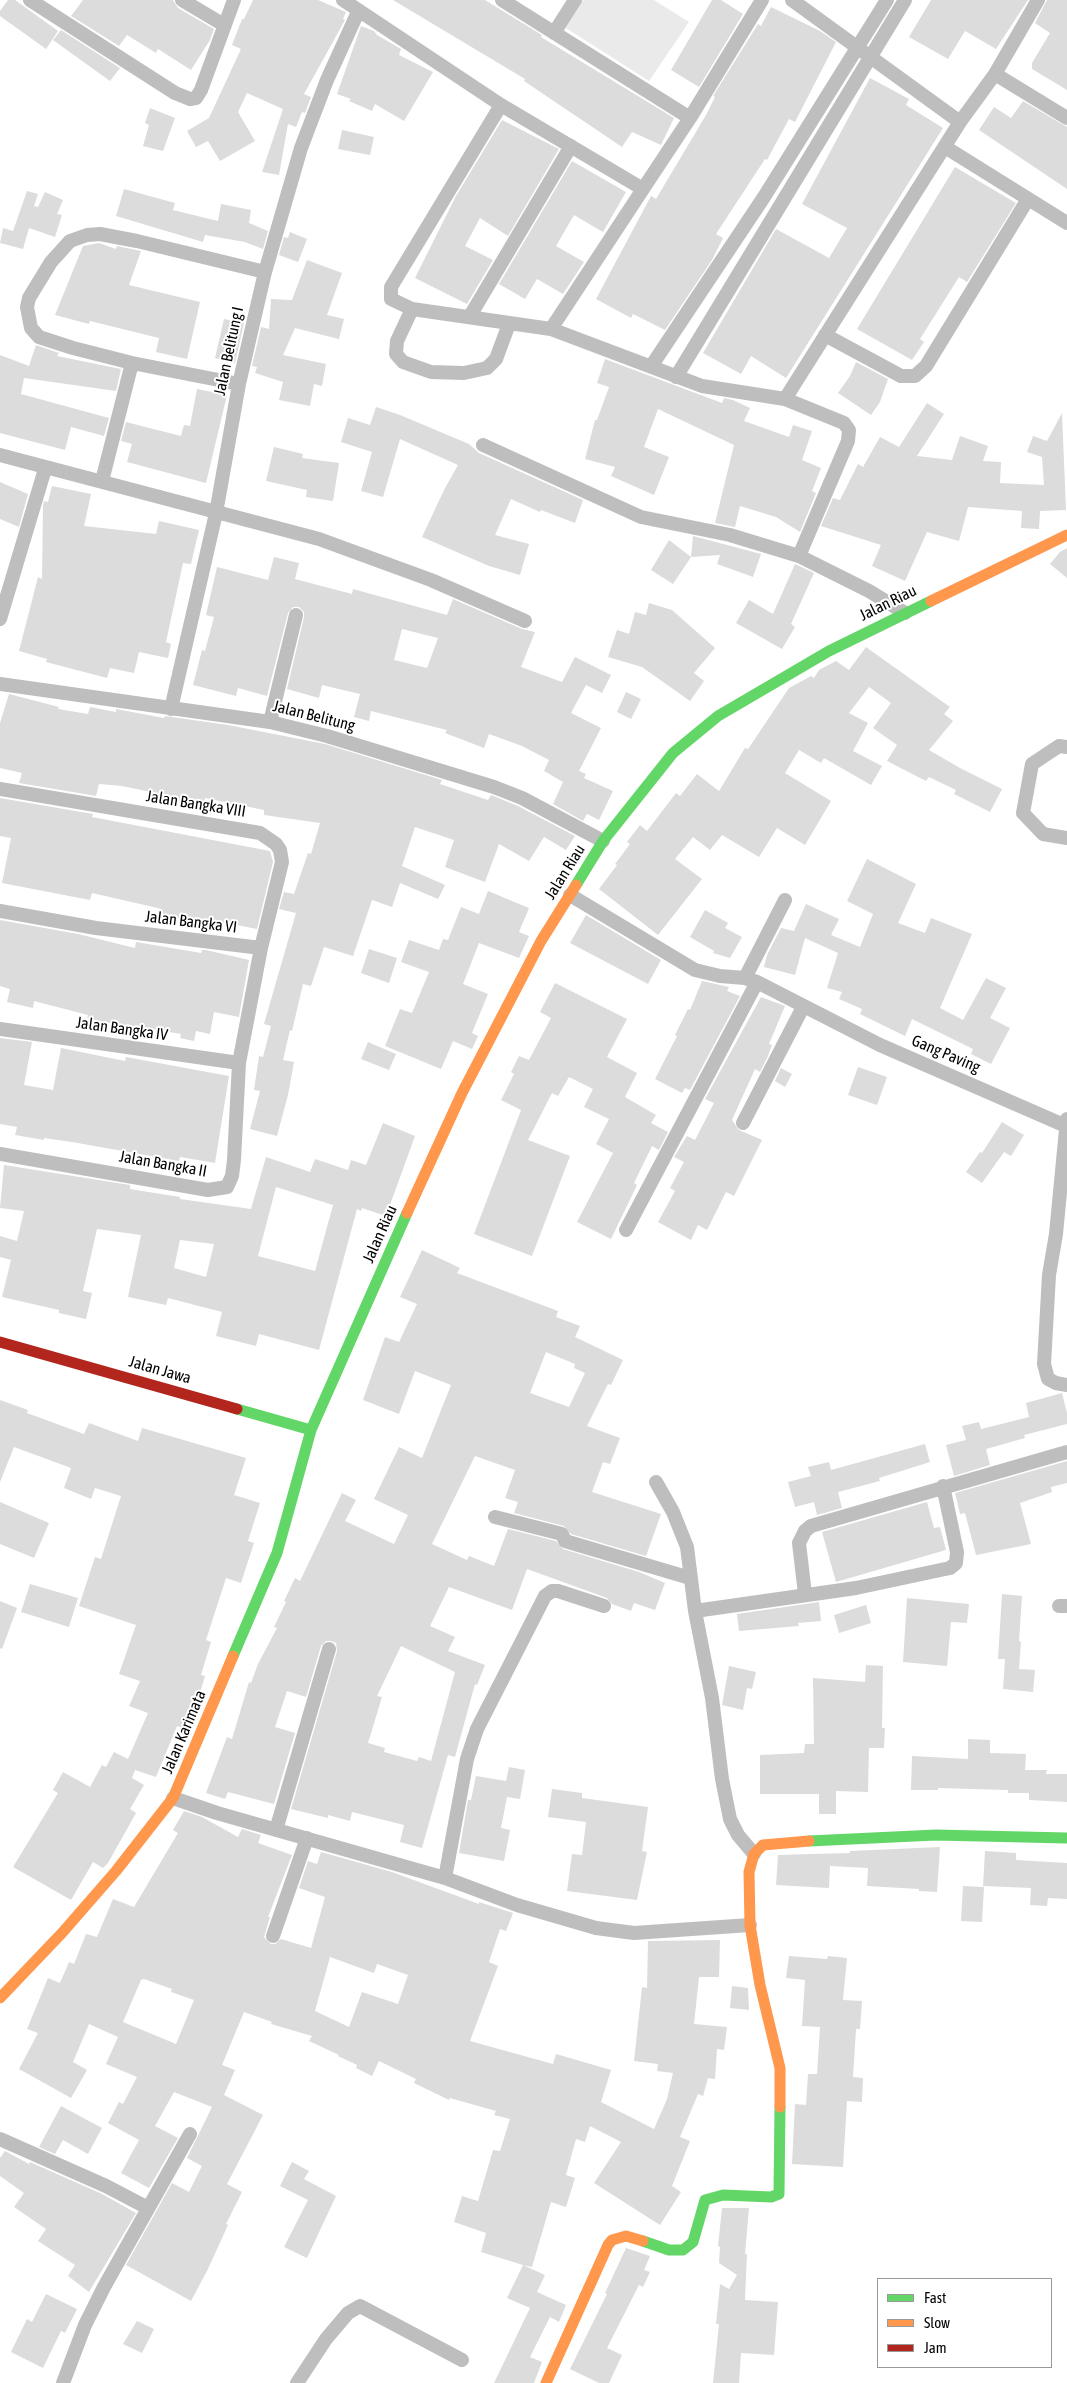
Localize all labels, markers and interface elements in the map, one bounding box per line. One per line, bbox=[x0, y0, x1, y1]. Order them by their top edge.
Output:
street label: Jalan Belitung I bbox=[210, 305, 248, 397]
street label: Jalan Riau bbox=[856, 581, 920, 625]
street label: Jalan Belitung bbox=[271, 697, 357, 735]
street label: Jalan Bangka VIII bbox=[145, 787, 247, 821]
street label: Jalan Riau bbox=[541, 841, 589, 903]
street label: Jalan Bangka VI bbox=[144, 907, 238, 937]
street label: Jalan Bangka IV bbox=[75, 1013, 169, 1045]
street label: Gang Paving bbox=[909, 1031, 983, 1077]
street label: Jalan Bangka II bbox=[118, 1147, 208, 1181]
street label: Jalan Riau bbox=[359, 1202, 401, 1266]
street label: Jalan Jawa bbox=[127, 1352, 193, 1388]
street label: Jalan Karimata bbox=[158, 1687, 210, 1777]
legend bbox=[877, 2278, 1052, 2368]
text: Fast bbox=[924, 2289, 946, 2306]
text: Slow bbox=[924, 2314, 950, 2331]
text: Jam bbox=[924, 2339, 947, 2356]

